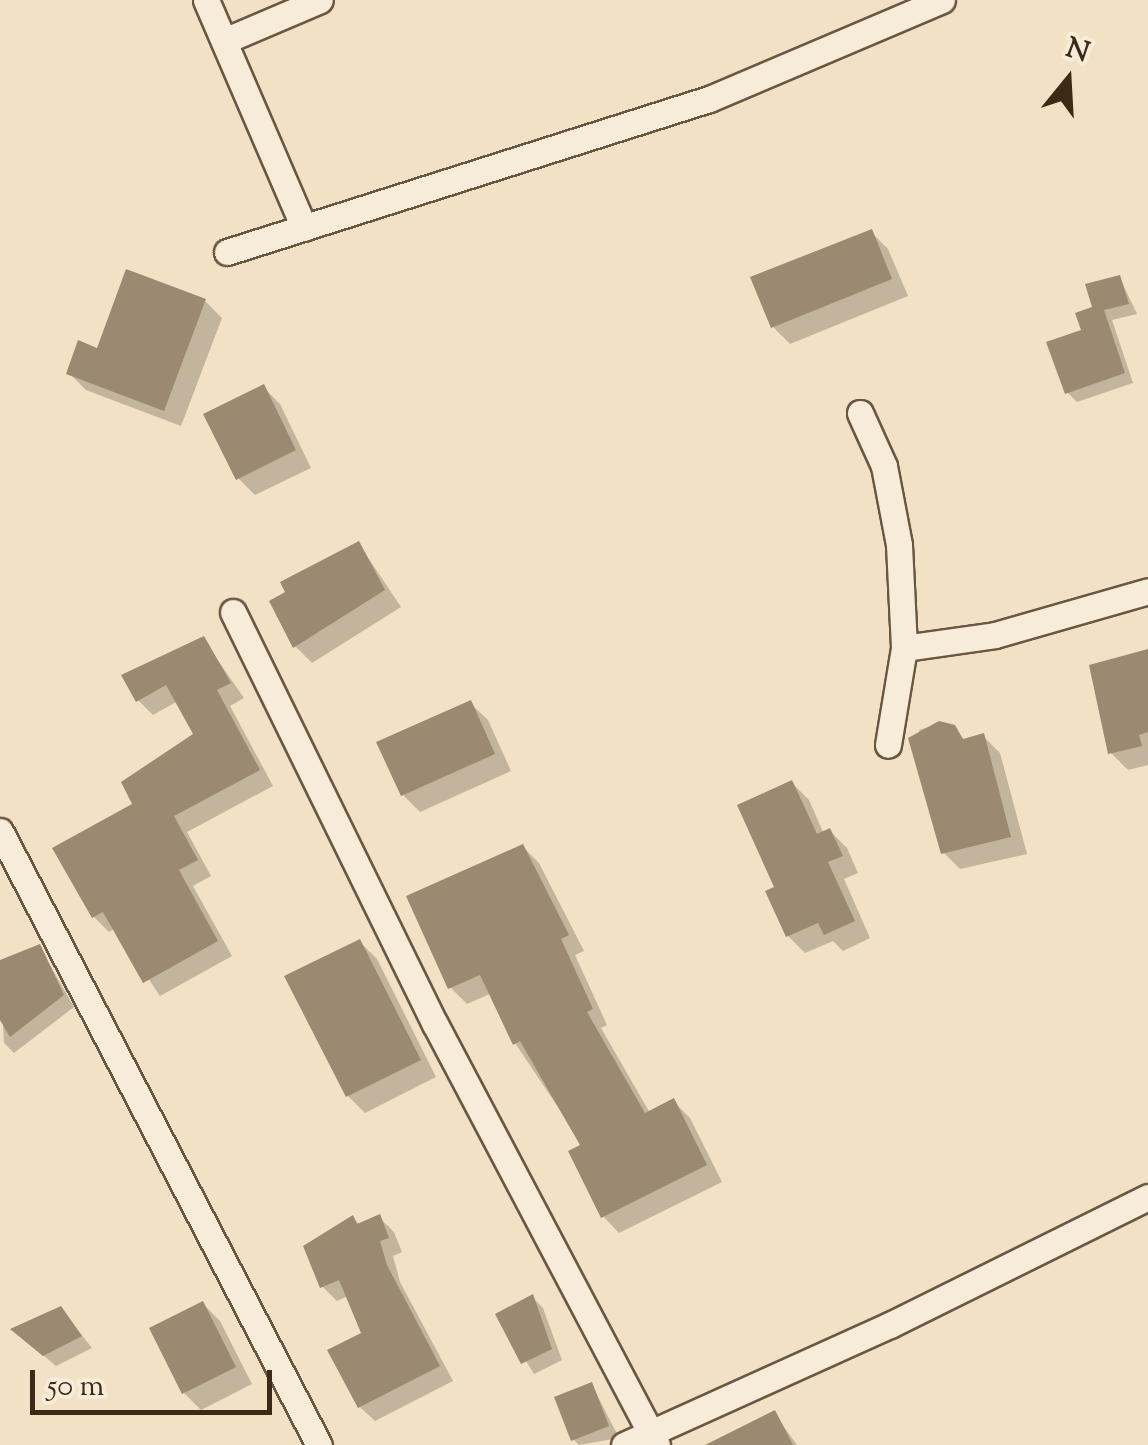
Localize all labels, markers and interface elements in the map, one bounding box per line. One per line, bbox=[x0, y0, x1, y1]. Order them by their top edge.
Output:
text: N bbox=[1060, 29, 1094, 74]
north arrow bbox=[1018, 30, 1118, 130]
scale bar bbox=[35, 1350, 278, 1412]
text: 50 m bbox=[47, 1366, 104, 1409]

